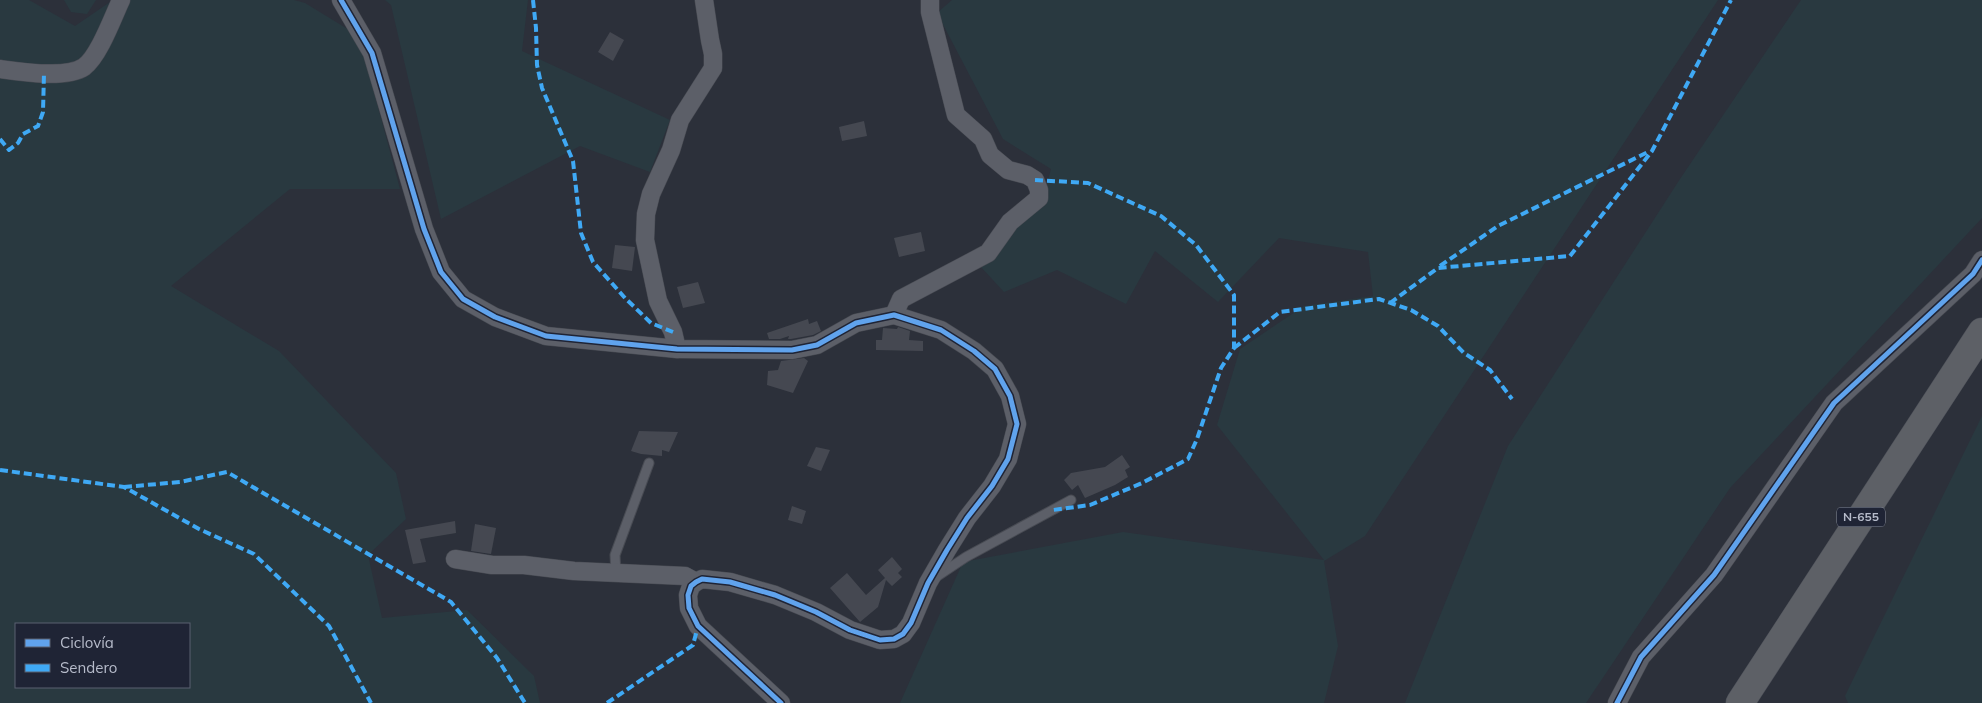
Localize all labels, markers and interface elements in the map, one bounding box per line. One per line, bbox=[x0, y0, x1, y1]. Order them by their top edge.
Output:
road number: N-655 bbox=[1837, 508, 1885, 526]
legend bbox=[15, 623, 190, 688]
text: Ciclovía bbox=[60, 633, 114, 652]
text: Sendero bbox=[60, 658, 117, 677]

